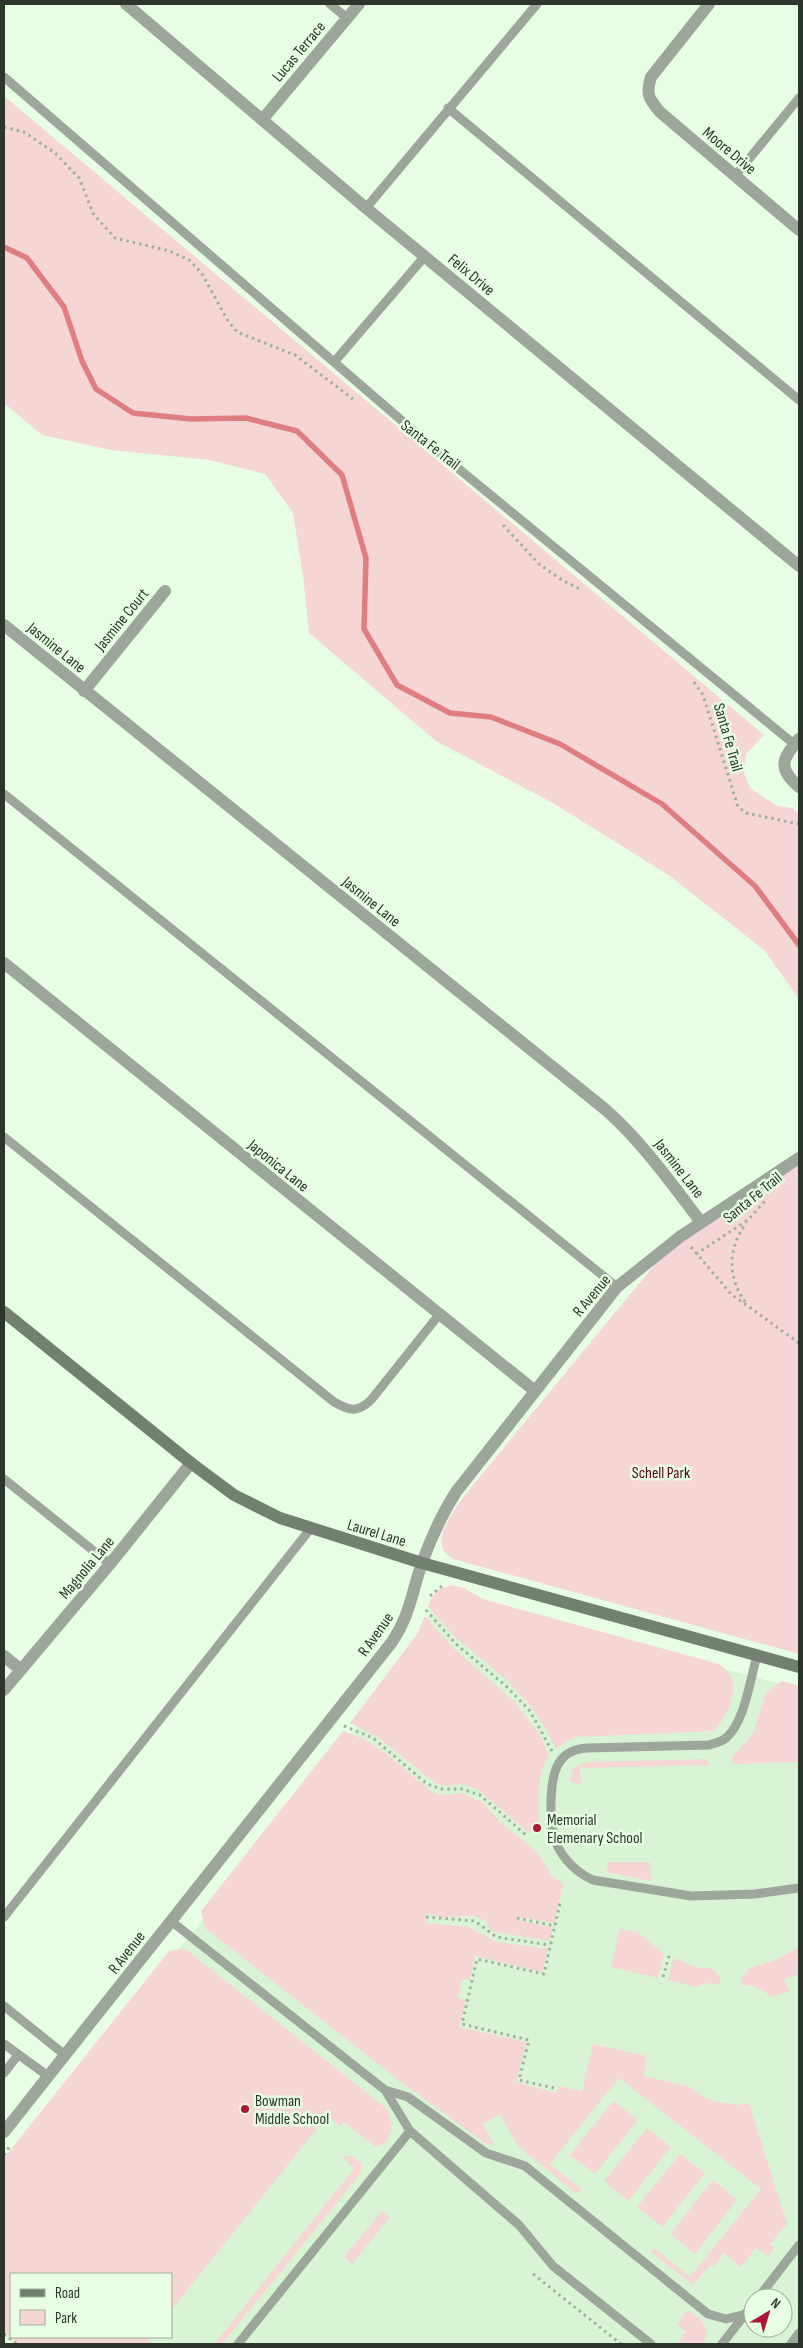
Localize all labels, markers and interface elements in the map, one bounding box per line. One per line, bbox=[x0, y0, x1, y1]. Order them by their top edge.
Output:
street label: Lucas Terrace bbox=[268, 18, 330, 86]
street label: Moore Drive bbox=[698, 123, 760, 179]
street label: Felix Drive bbox=[444, 250, 498, 300]
street label: Santa Fe Trail bbox=[397, 416, 464, 474]
street label: Jasmine Court bbox=[91, 585, 153, 656]
street label: Jasmine Lane bbox=[22, 618, 89, 677]
street label: Santa Fe Trail bbox=[709, 701, 746, 774]
street label: Jasmine Lane bbox=[337, 872, 404, 931]
street label: Japonica Lane bbox=[243, 1135, 312, 1196]
street label: Jasmine Lane bbox=[649, 1135, 708, 1202]
street label: Santa Fe Trail bbox=[720, 1169, 786, 1228]
street label: R Avenue bbox=[569, 1271, 615, 1321]
park label: Schell Park bbox=[632, 1464, 690, 1483]
street label: Laurel Lane bbox=[345, 1516, 408, 1551]
street label: Magnolia Lane bbox=[55, 1533, 119, 1603]
street label: R Avenue bbox=[354, 1609, 398, 1660]
place label: Memorial Elemenary School bbox=[547, 1811, 643, 1848]
marker: Memorial Elemenary School bbox=[531, 1822, 543, 1834]
street label: R Avenue bbox=[105, 1928, 150, 1978]
place label: Bowman Middle School bbox=[255, 2092, 329, 2129]
marker: Bowman Middle School bbox=[239, 2103, 251, 2115]
legend bbox=[10, 2273, 172, 2338]
text: Road bbox=[55, 2284, 80, 2303]
north arrow bbox=[743, 2288, 793, 2338]
text: N bbox=[768, 2294, 784, 2312]
text: Park bbox=[55, 2309, 77, 2328]

